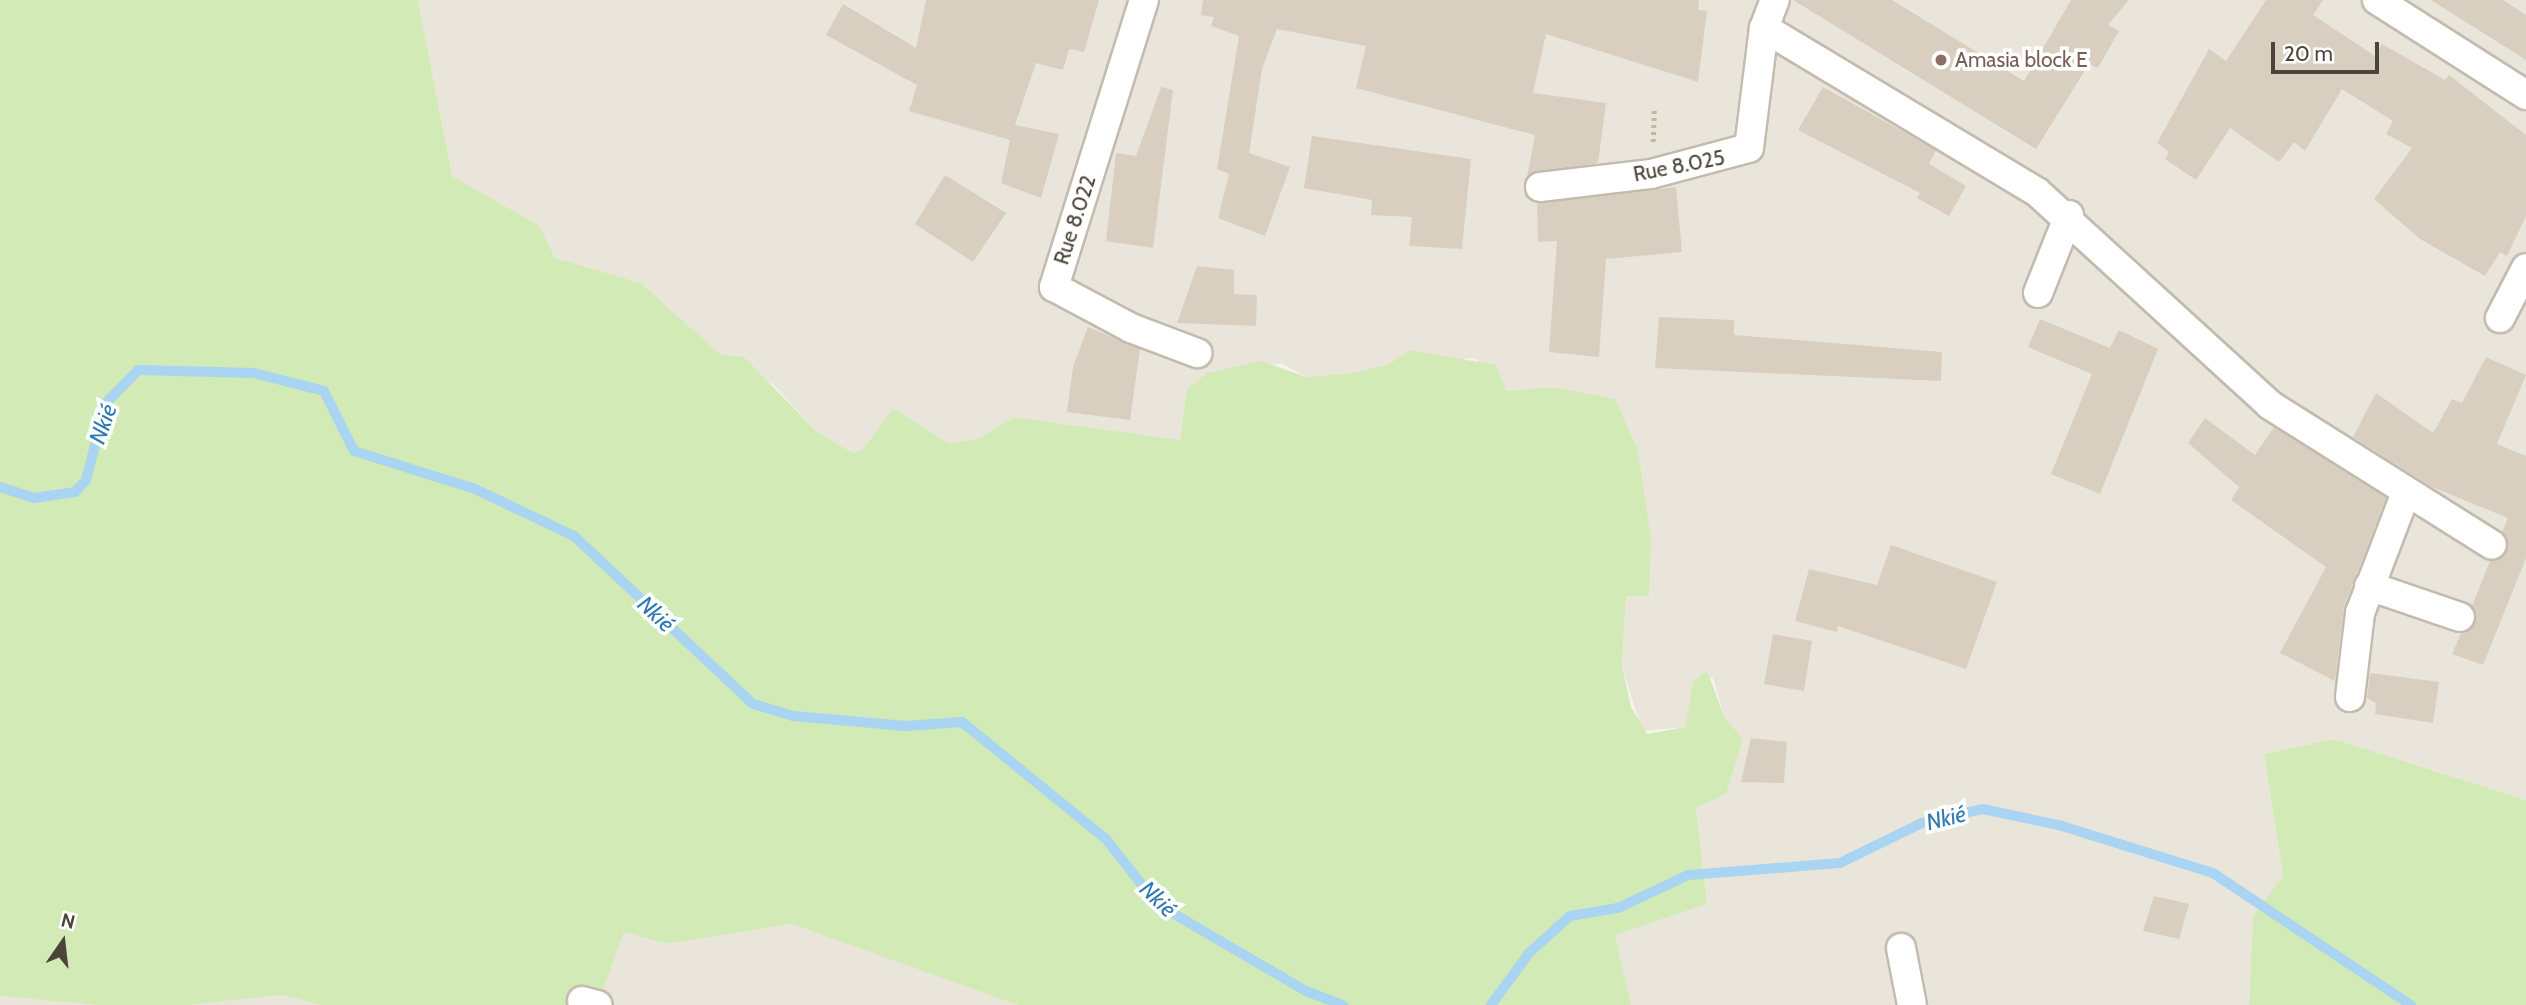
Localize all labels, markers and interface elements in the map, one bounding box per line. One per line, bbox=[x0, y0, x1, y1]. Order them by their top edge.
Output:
scale bar bbox=[2274, 28, 2382, 72]
text: 20 m bbox=[2284, 41, 2333, 66]
place label: Amasia block E bbox=[1955, 47, 2088, 73]
marker: Amasia block E bbox=[1933, 52, 1949, 68]
street label: Rue 8.025 bbox=[1631, 145, 1727, 187]
street label: Rue 8.022 bbox=[1049, 172, 1101, 268]
water label: Nkié bbox=[83, 401, 123, 447]
water label: Nkié bbox=[632, 590, 680, 638]
water label: Nkié bbox=[1923, 800, 1969, 836]
water label: Nkié bbox=[1134, 875, 1182, 923]
north arrow bbox=[28, 907, 98, 977]
text: N bbox=[59, 908, 78, 934]

